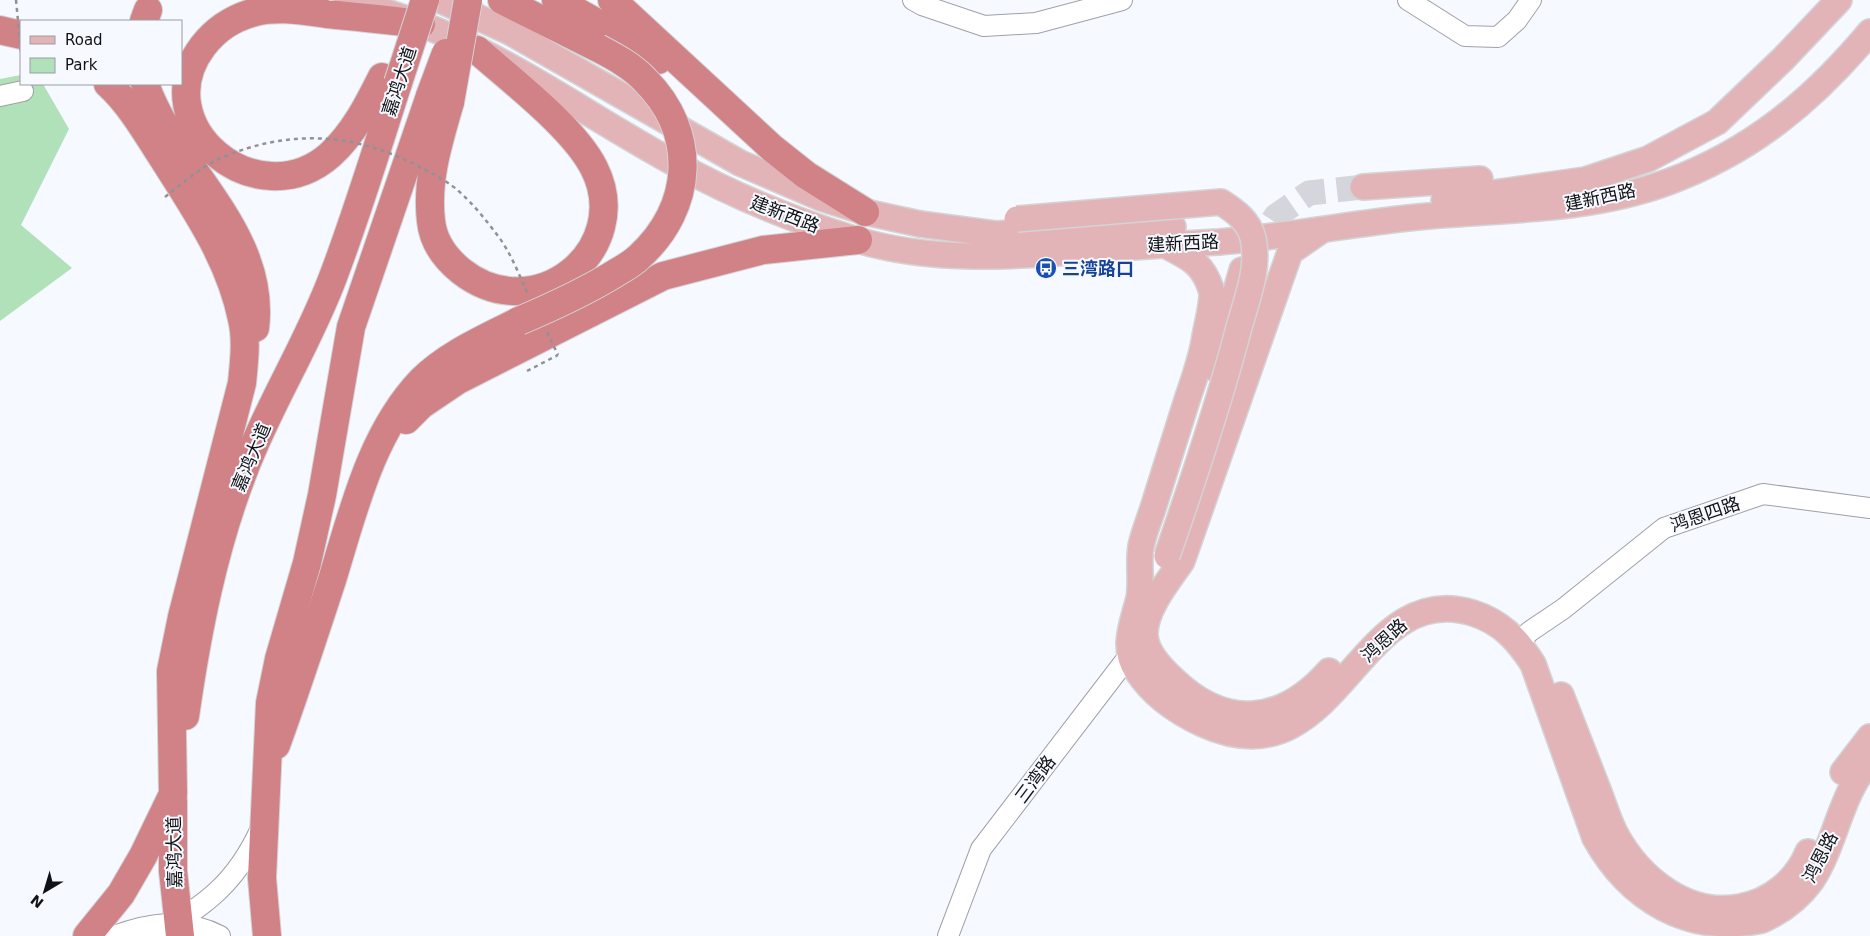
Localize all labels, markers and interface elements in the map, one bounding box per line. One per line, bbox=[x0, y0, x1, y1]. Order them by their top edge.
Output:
legend bbox=[20, 20, 182, 85]
text: Road bbox=[65, 31, 103, 49]
street label: 嘉鸿大道 bbox=[378, 44, 420, 118]
text: Park bbox=[65, 56, 98, 74]
street label: 建新西路 bbox=[1563, 179, 1637, 215]
street label: 建新西路 bbox=[748, 191, 822, 237]
street label: 建新西路 bbox=[1146, 231, 1220, 255]
bus stop icon: 三湾路口 bbox=[1034, 256, 1058, 280]
place label: 三湾路口 bbox=[1062, 258, 1134, 279]
street label: 嘉鸿大道 bbox=[227, 420, 275, 494]
street label: 鸿恩四路 bbox=[1668, 492, 1742, 536]
street label: 鸿恩路 bbox=[1357, 614, 1411, 666]
street label: 三湾路 bbox=[1010, 751, 1060, 807]
street label: 嘉鸿大道 bbox=[163, 816, 185, 888]
street label: 鸿恩路 bbox=[1798, 828, 1842, 886]
north arrow bbox=[20, 866, 70, 916]
text: N bbox=[27, 891, 47, 911]

